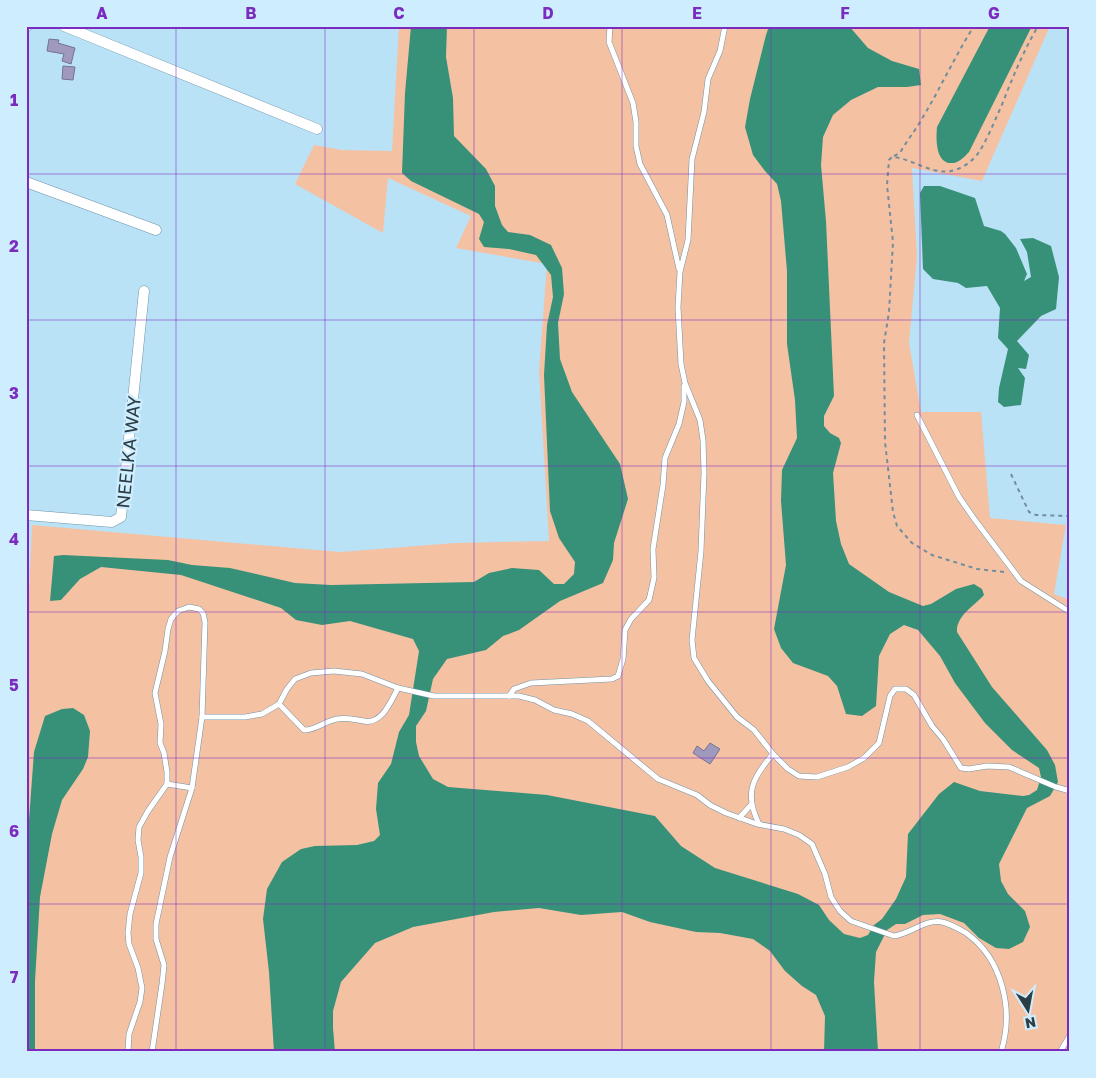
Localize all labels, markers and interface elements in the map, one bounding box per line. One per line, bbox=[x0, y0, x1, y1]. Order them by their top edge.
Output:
text: A bbox=[96, 3, 108, 23]
text: B bbox=[245, 3, 257, 23]
text: C bbox=[393, 3, 405, 23]
text: D bbox=[542, 3, 554, 23]
text: E bbox=[692, 3, 702, 23]
text: F bbox=[840, 3, 850, 23]
text: G bbox=[988, 3, 1000, 23]
text: 1 bbox=[10, 90, 18, 110]
text: 2 bbox=[9, 236, 19, 256]
text: 3 bbox=[9, 383, 19, 403]
street label: NEELKA WAY bbox=[111, 394, 145, 509]
text: 4 bbox=[9, 529, 19, 549]
text: 5 bbox=[9, 675, 19, 695]
text: 6 bbox=[9, 821, 19, 841]
text: 7 bbox=[10, 967, 19, 987]
north arrow bbox=[1004, 986, 1054, 1036]
text: N bbox=[1024, 1014, 1037, 1033]

